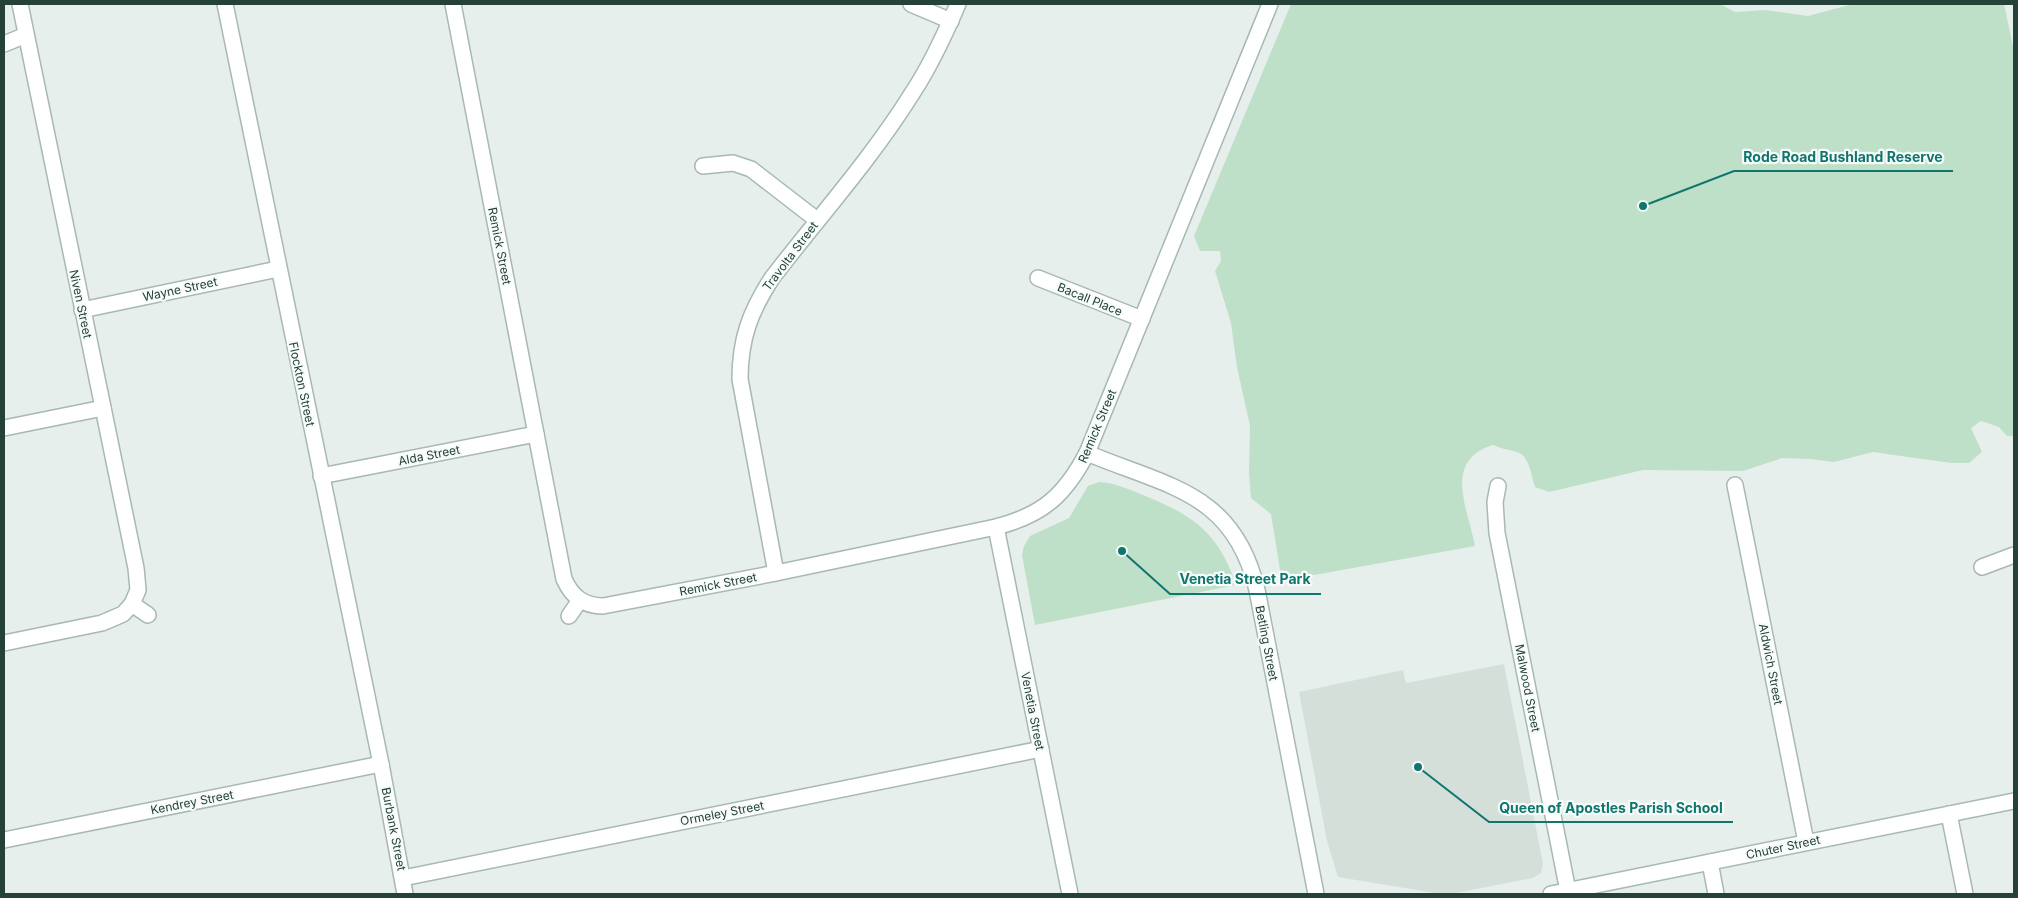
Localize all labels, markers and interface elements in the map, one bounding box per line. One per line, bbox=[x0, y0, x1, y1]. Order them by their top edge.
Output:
callout: Rode Road Bushland Reserve bbox=[1734, 142, 1953, 171]
text: Rode Road Bushland Reserve bbox=[1743, 148, 1943, 165]
street label: Remick Street bbox=[485, 206, 515, 286]
street label: Travolta Street bbox=[759, 218, 821, 294]
street label: Niven Street bbox=[66, 268, 96, 340]
street label: Wayne Street bbox=[141, 274, 219, 304]
street label: Bacall Place bbox=[1055, 279, 1125, 319]
street label: Flockton Street bbox=[286, 340, 318, 428]
street label: Remick Street bbox=[1075, 387, 1119, 465]
street label: Alda Street bbox=[397, 442, 461, 468]
callout: Venetia Street Park bbox=[1170, 565, 1321, 594]
street label: Remick Street bbox=[678, 569, 758, 599]
text: Venetia Street Park bbox=[1179, 570, 1311, 587]
street label: Betling Street bbox=[1252, 604, 1282, 682]
street label: Aldwich Street bbox=[1756, 622, 1786, 706]
street label: Malwood Street bbox=[1512, 643, 1544, 733]
street label: Venetia Street bbox=[1018, 671, 1048, 752]
street label: Burbank Street bbox=[379, 786, 409, 872]
street label: Kendrey Street bbox=[149, 787, 235, 817]
callout: Queen of Apostles Parish School bbox=[1489, 793, 1733, 822]
street label: Ormeley Street bbox=[679, 798, 765, 828]
text: Queen of Apostles Parish School bbox=[1499, 799, 1723, 816]
street label: Chuter Street bbox=[1745, 832, 1822, 862]

